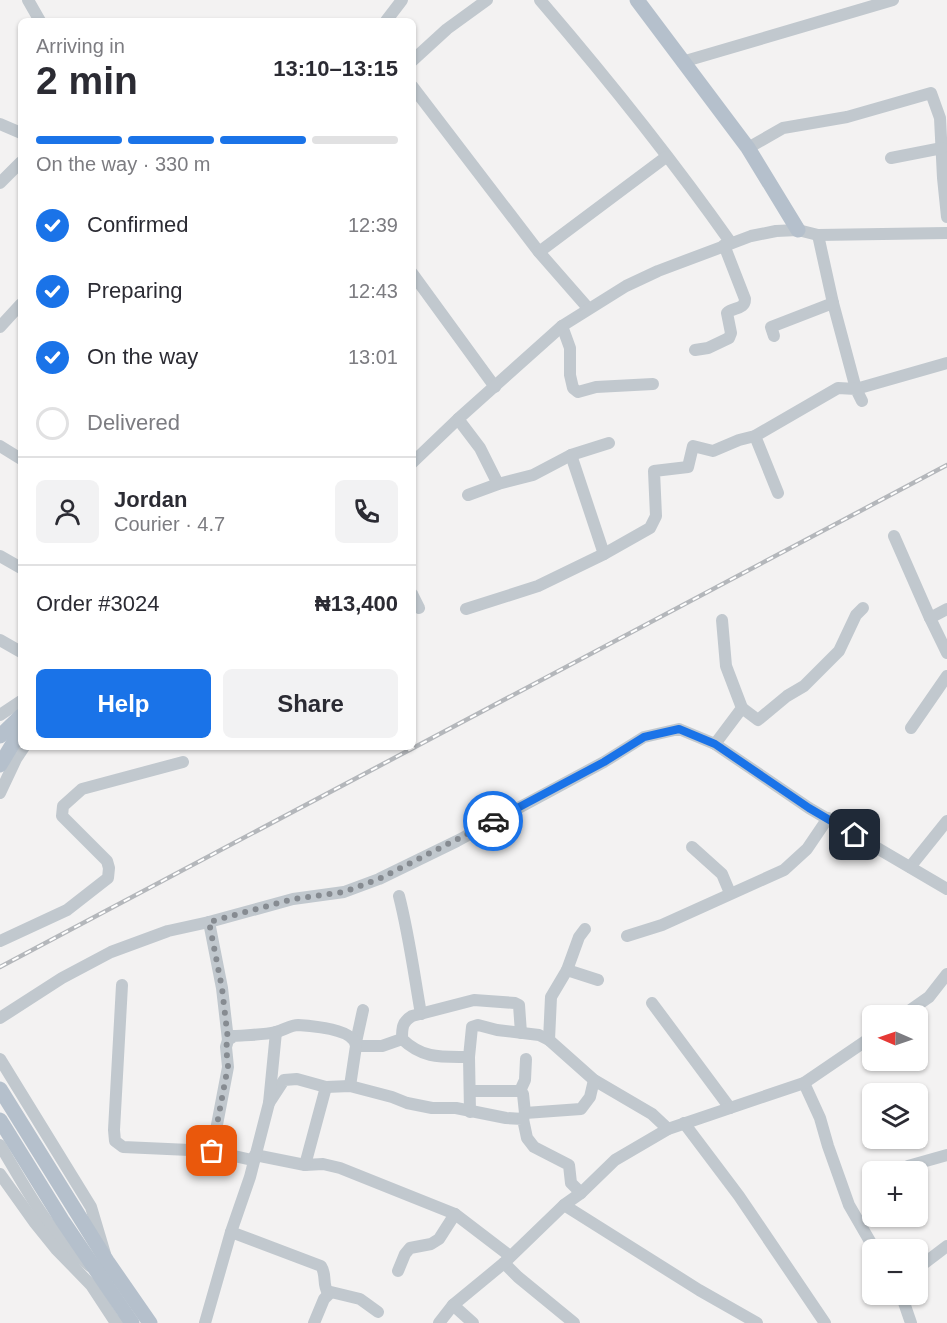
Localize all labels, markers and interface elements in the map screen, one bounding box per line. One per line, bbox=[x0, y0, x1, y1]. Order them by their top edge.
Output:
text: Arriving in bbox=[36, 35, 125, 57]
text: 13:10–13:15 bbox=[273, 56, 398, 81]
text: 2 min bbox=[36, 59, 138, 102]
text: On the way · 330 m bbox=[36, 153, 211, 175]
icon: check bbox=[36, 209, 69, 242]
text: Confirmed bbox=[87, 212, 188, 237]
text: 12:39 bbox=[348, 214, 398, 236]
icon: check bbox=[36, 275, 69, 308]
text: Preparing bbox=[87, 278, 182, 303]
text: 12:43 bbox=[348, 280, 398, 302]
icon: check bbox=[36, 341, 69, 374]
text: On the way bbox=[87, 344, 198, 369]
text: 13:01 bbox=[348, 346, 398, 368]
text: Delivered bbox=[87, 410, 180, 435]
button: person bbox=[36, 480, 99, 543]
button: phone bbox=[335, 480, 398, 543]
text: Jordan bbox=[114, 487, 187, 512]
text: Courier · 4.7 bbox=[114, 513, 225, 535]
text: Order #3024 bbox=[36, 591, 160, 616]
text: ₦13,400 bbox=[315, 591, 398, 616]
button: Help bbox=[36, 669, 211, 738]
button: Share bbox=[223, 669, 398, 738]
courier bbox=[463, 791, 523, 851]
icon: car bbox=[477, 805, 510, 838]
pin bbox=[829, 809, 880, 860]
icon: home bbox=[838, 818, 871, 851]
north arrow bbox=[862, 1005, 928, 1071]
map controls bbox=[862, 1005, 928, 1305]
button: layers bbox=[862, 1083, 928, 1149]
pin bbox=[186, 1125, 237, 1176]
icon: bag bbox=[195, 1134, 228, 1167]
button: + bbox=[862, 1161, 928, 1227]
button: − bbox=[862, 1239, 928, 1305]

